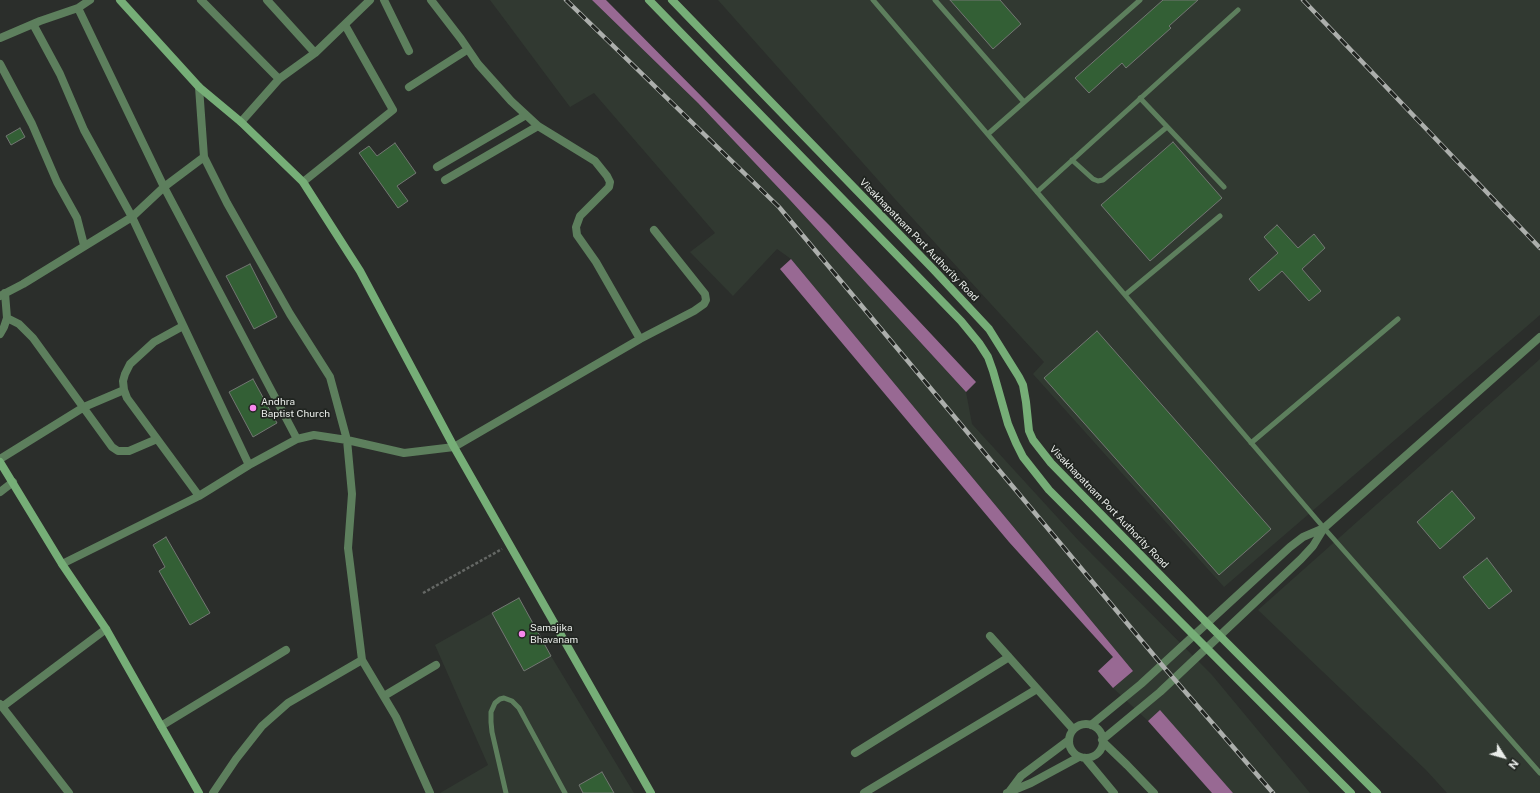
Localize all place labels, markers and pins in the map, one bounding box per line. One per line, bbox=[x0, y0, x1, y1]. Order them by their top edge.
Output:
place label: Andhra Baptist Church bbox=[261, 396, 330, 420]
marker: Andhra Baptist Church bbox=[248, 403, 258, 413]
place label: Samajika Bhavanam bbox=[530, 622, 578, 646]
marker: Samajika Bhavanam bbox=[517, 629, 527, 639]

